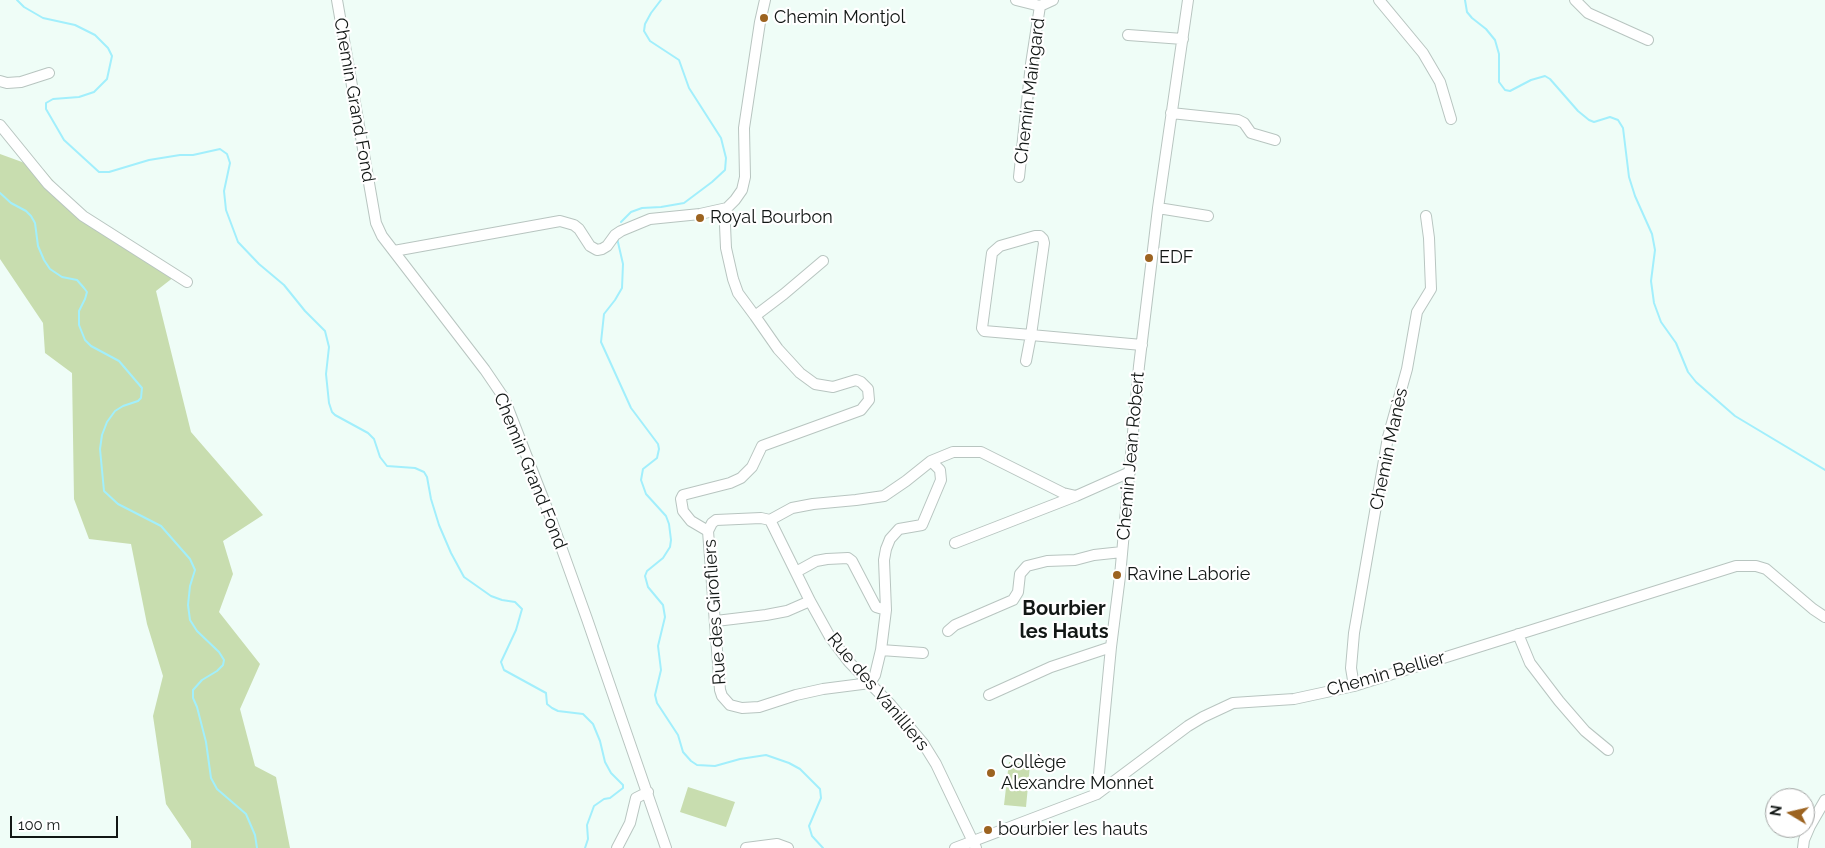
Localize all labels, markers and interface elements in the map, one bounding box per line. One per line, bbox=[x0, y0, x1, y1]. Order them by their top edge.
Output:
place label: Chemin Montjol bbox=[774, 7, 905, 29]
marker: Chemin Montjol bbox=[758, 12, 770, 24]
street label: Chemin Grand Fond bbox=[329, 16, 379, 184]
street label: Chemin Maingard bbox=[1010, 17, 1050, 165]
place label: Royal Bourbon bbox=[710, 207, 833, 229]
marker: Royal Bourbon bbox=[694, 212, 706, 224]
place label: EDF bbox=[1159, 247, 1193, 269]
marker: EDF bbox=[1143, 252, 1155, 264]
street label: Chemin Jean Robert bbox=[1113, 371, 1149, 541]
street label: Chemin Manès bbox=[1366, 386, 1412, 512]
street label: Chemin Grand Fond bbox=[489, 390, 571, 552]
street label: Rue des Girofliers bbox=[699, 538, 731, 686]
place label: Ravine Laborie bbox=[1127, 564, 1250, 586]
marker: Ravine Laborie bbox=[1111, 569, 1123, 581]
district label: Bourbier les Hauts bbox=[1019, 597, 1109, 644]
street label: Rue des Vanilliers bbox=[822, 629, 934, 755]
street label: Chemin Bellier bbox=[1324, 647, 1448, 701]
place label: Collège Alexandre Monnet bbox=[1001, 752, 1154, 794]
marker: Collège Alexandre Monnet bbox=[985, 767, 997, 779]
north arrow bbox=[1765, 788, 1815, 838]
text: N bbox=[1767, 804, 1785, 817]
scale bar bbox=[12, 806, 120, 838]
text: 100 m bbox=[18, 816, 60, 834]
place label: bourbier les hauts bbox=[998, 819, 1148, 841]
marker: bourbier les hauts bbox=[982, 824, 994, 836]

